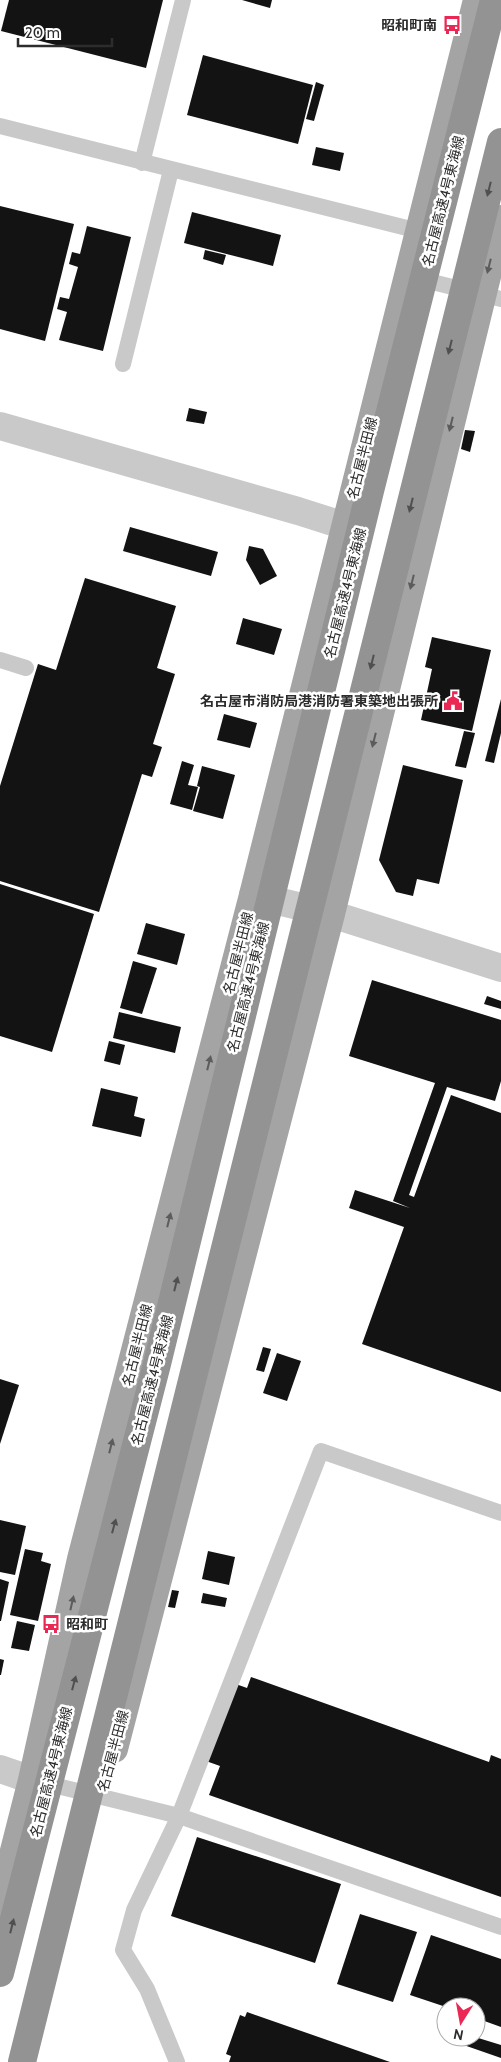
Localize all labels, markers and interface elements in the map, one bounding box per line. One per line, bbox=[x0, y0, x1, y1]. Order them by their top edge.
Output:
bus stop icon: 昭和町南 bbox=[441, 14, 463, 36]
scale bar bbox=[18, 15, 111, 47]
place label: 昭和町南 bbox=[381, 16, 437, 34]
text: 20 m bbox=[25, 24, 60, 42]
street label: 名古屋高速4号東海線 bbox=[418, 134, 468, 268]
one-way arrow bbox=[485, 182, 493, 197]
one-way arrow bbox=[485, 258, 493, 273]
one-way arrow bbox=[446, 339, 454, 354]
street label: 名古屋半田線 bbox=[343, 415, 381, 501]
one-way arrow bbox=[447, 416, 455, 431]
one-way arrow bbox=[407, 497, 415, 512]
street label: 名古屋高速4号東海線 bbox=[320, 526, 370, 660]
one-way arrow bbox=[408, 574, 416, 589]
one-way arrow bbox=[368, 655, 376, 670]
public building icon: 名古屋市消防局港消防署東築地出張所 bbox=[442, 690, 464, 712]
place label: 名古屋市消防局港消防署東築地出張所 bbox=[200, 692, 438, 710]
one-way arrow bbox=[370, 732, 378, 747]
street label: 名古屋半田線 bbox=[219, 910, 257, 996]
street label: 名古屋高速4号東海線 bbox=[223, 920, 273, 1054]
one-way arrow bbox=[206, 1055, 214, 1070]
one-way arrow bbox=[165, 1213, 173, 1228]
one-way arrow bbox=[172, 1276, 180, 1291]
street label: 名古屋半田線 bbox=[118, 1302, 156, 1388]
street label: 名古屋高速4号東海線 bbox=[127, 1313, 177, 1447]
one-way arrow bbox=[107, 1438, 115, 1453]
one-way arrow bbox=[111, 1519, 119, 1534]
one-way arrow bbox=[68, 1596, 76, 1611]
bus stop icon: 昭和町 bbox=[40, 1613, 62, 1635]
place label: 昭和町 bbox=[66, 1615, 108, 1633]
one-way arrow bbox=[70, 1676, 78, 1691]
street label: 名古屋高速4号東海線 bbox=[26, 1705, 76, 1839]
street label: 名古屋半田線 bbox=[93, 1708, 133, 1794]
one-way arrow bbox=[8, 1918, 16, 1933]
north arrow bbox=[436, 1997, 486, 2047]
text: N bbox=[452, 2025, 465, 2045]

